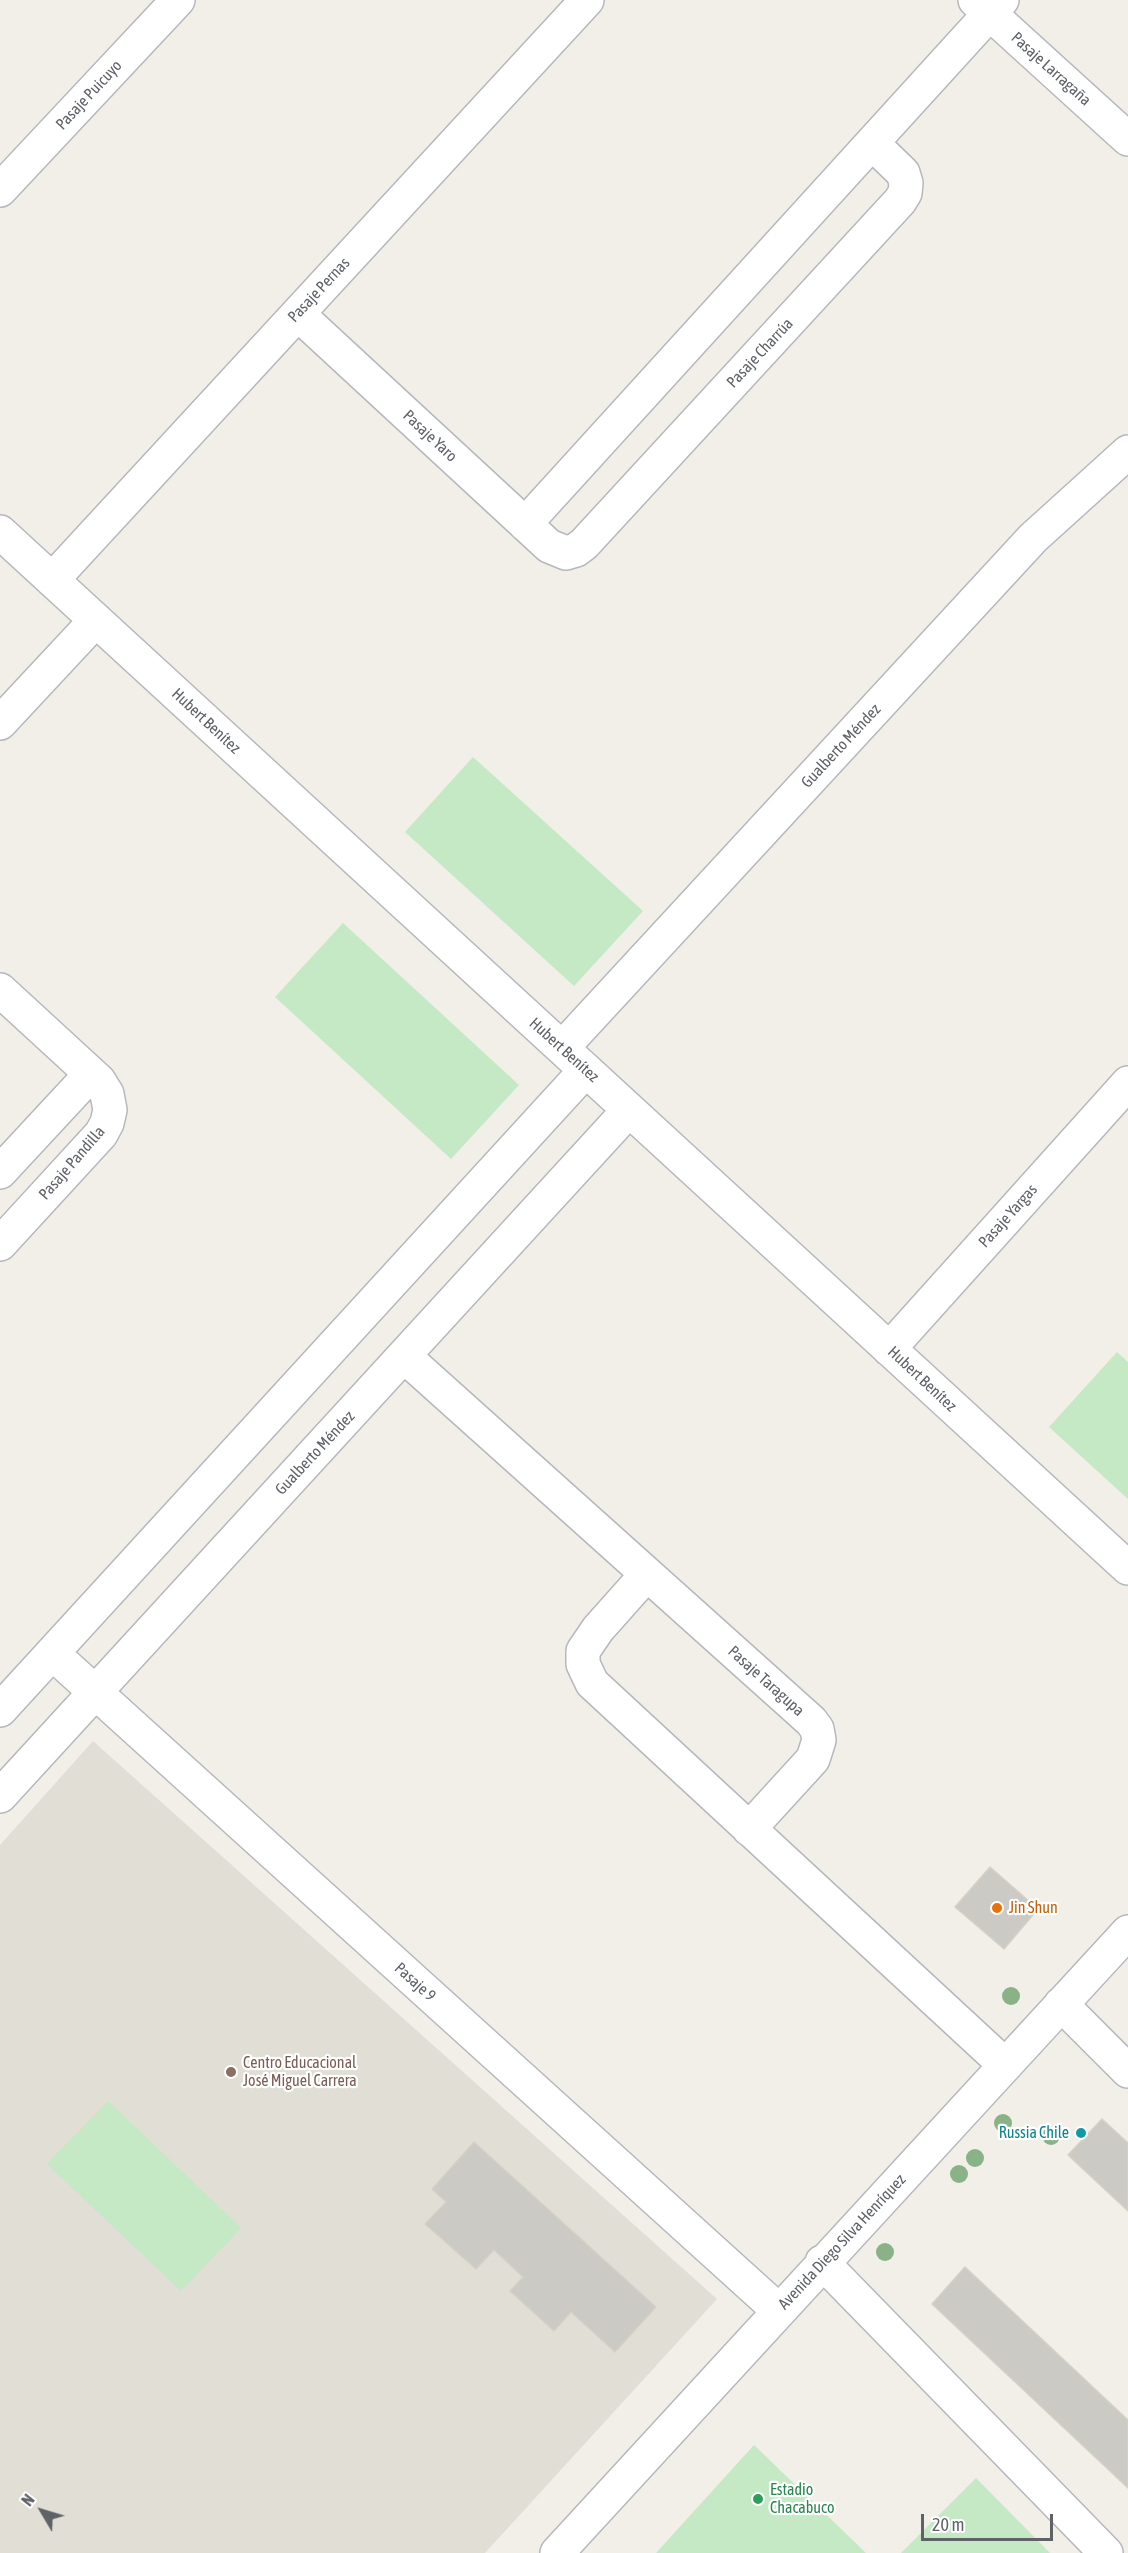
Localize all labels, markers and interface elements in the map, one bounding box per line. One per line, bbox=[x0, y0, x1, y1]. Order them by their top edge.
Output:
street label: Pasaje Larragaña bbox=[1007, 28, 1095, 110]
street label: Pasaje Puicuyo bbox=[52, 56, 126, 134]
street label: Pasaje Pernas bbox=[284, 254, 354, 326]
street label: Pasaje Charrúa bbox=[723, 314, 797, 392]
street label: Pasaje Yaro bbox=[399, 406, 461, 466]
street label: Hubert Benítez bbox=[168, 684, 244, 758]
street label: Gualberto Méndez bbox=[797, 700, 885, 792]
street label: Hubert Benítez bbox=[525, 1014, 603, 1086]
street label: Pasaje Pandilla bbox=[35, 1122, 109, 1204]
street label: Pasaje Yargas bbox=[975, 1180, 1041, 1252]
street label: Hubert Benítez bbox=[884, 1342, 960, 1416]
street label: Gualberto Méndez bbox=[271, 1407, 359, 1499]
street label: Pasaje Taragupa bbox=[724, 1642, 808, 1720]
place label: Jin Shun bbox=[1009, 1898, 1058, 1918]
marker: Jin Shun bbox=[990, 1901, 1004, 1915]
street label: Pasaje 9 bbox=[390, 1959, 440, 2005]
place label: Centro Educacional José Miguel Carrera bbox=[243, 2053, 357, 2091]
marker: Centro Educacional José Miguel Carrera bbox=[224, 2065, 238, 2079]
place label: Russia Chile bbox=[999, 2123, 1069, 2143]
marker: Russia Chile bbox=[1074, 2126, 1088, 2140]
street label: Avenida Diego Silva Henríquez bbox=[774, 2170, 910, 2314]
place label: Estadio Chacabuco bbox=[770, 2480, 835, 2518]
north arrow bbox=[12, 2481, 72, 2541]
text: N bbox=[18, 2491, 38, 2509]
marker: Estadio Chacabuco bbox=[751, 2492, 765, 2506]
scale bar bbox=[924, 2502, 1056, 2540]
text: 20 m bbox=[932, 2514, 964, 2535]

